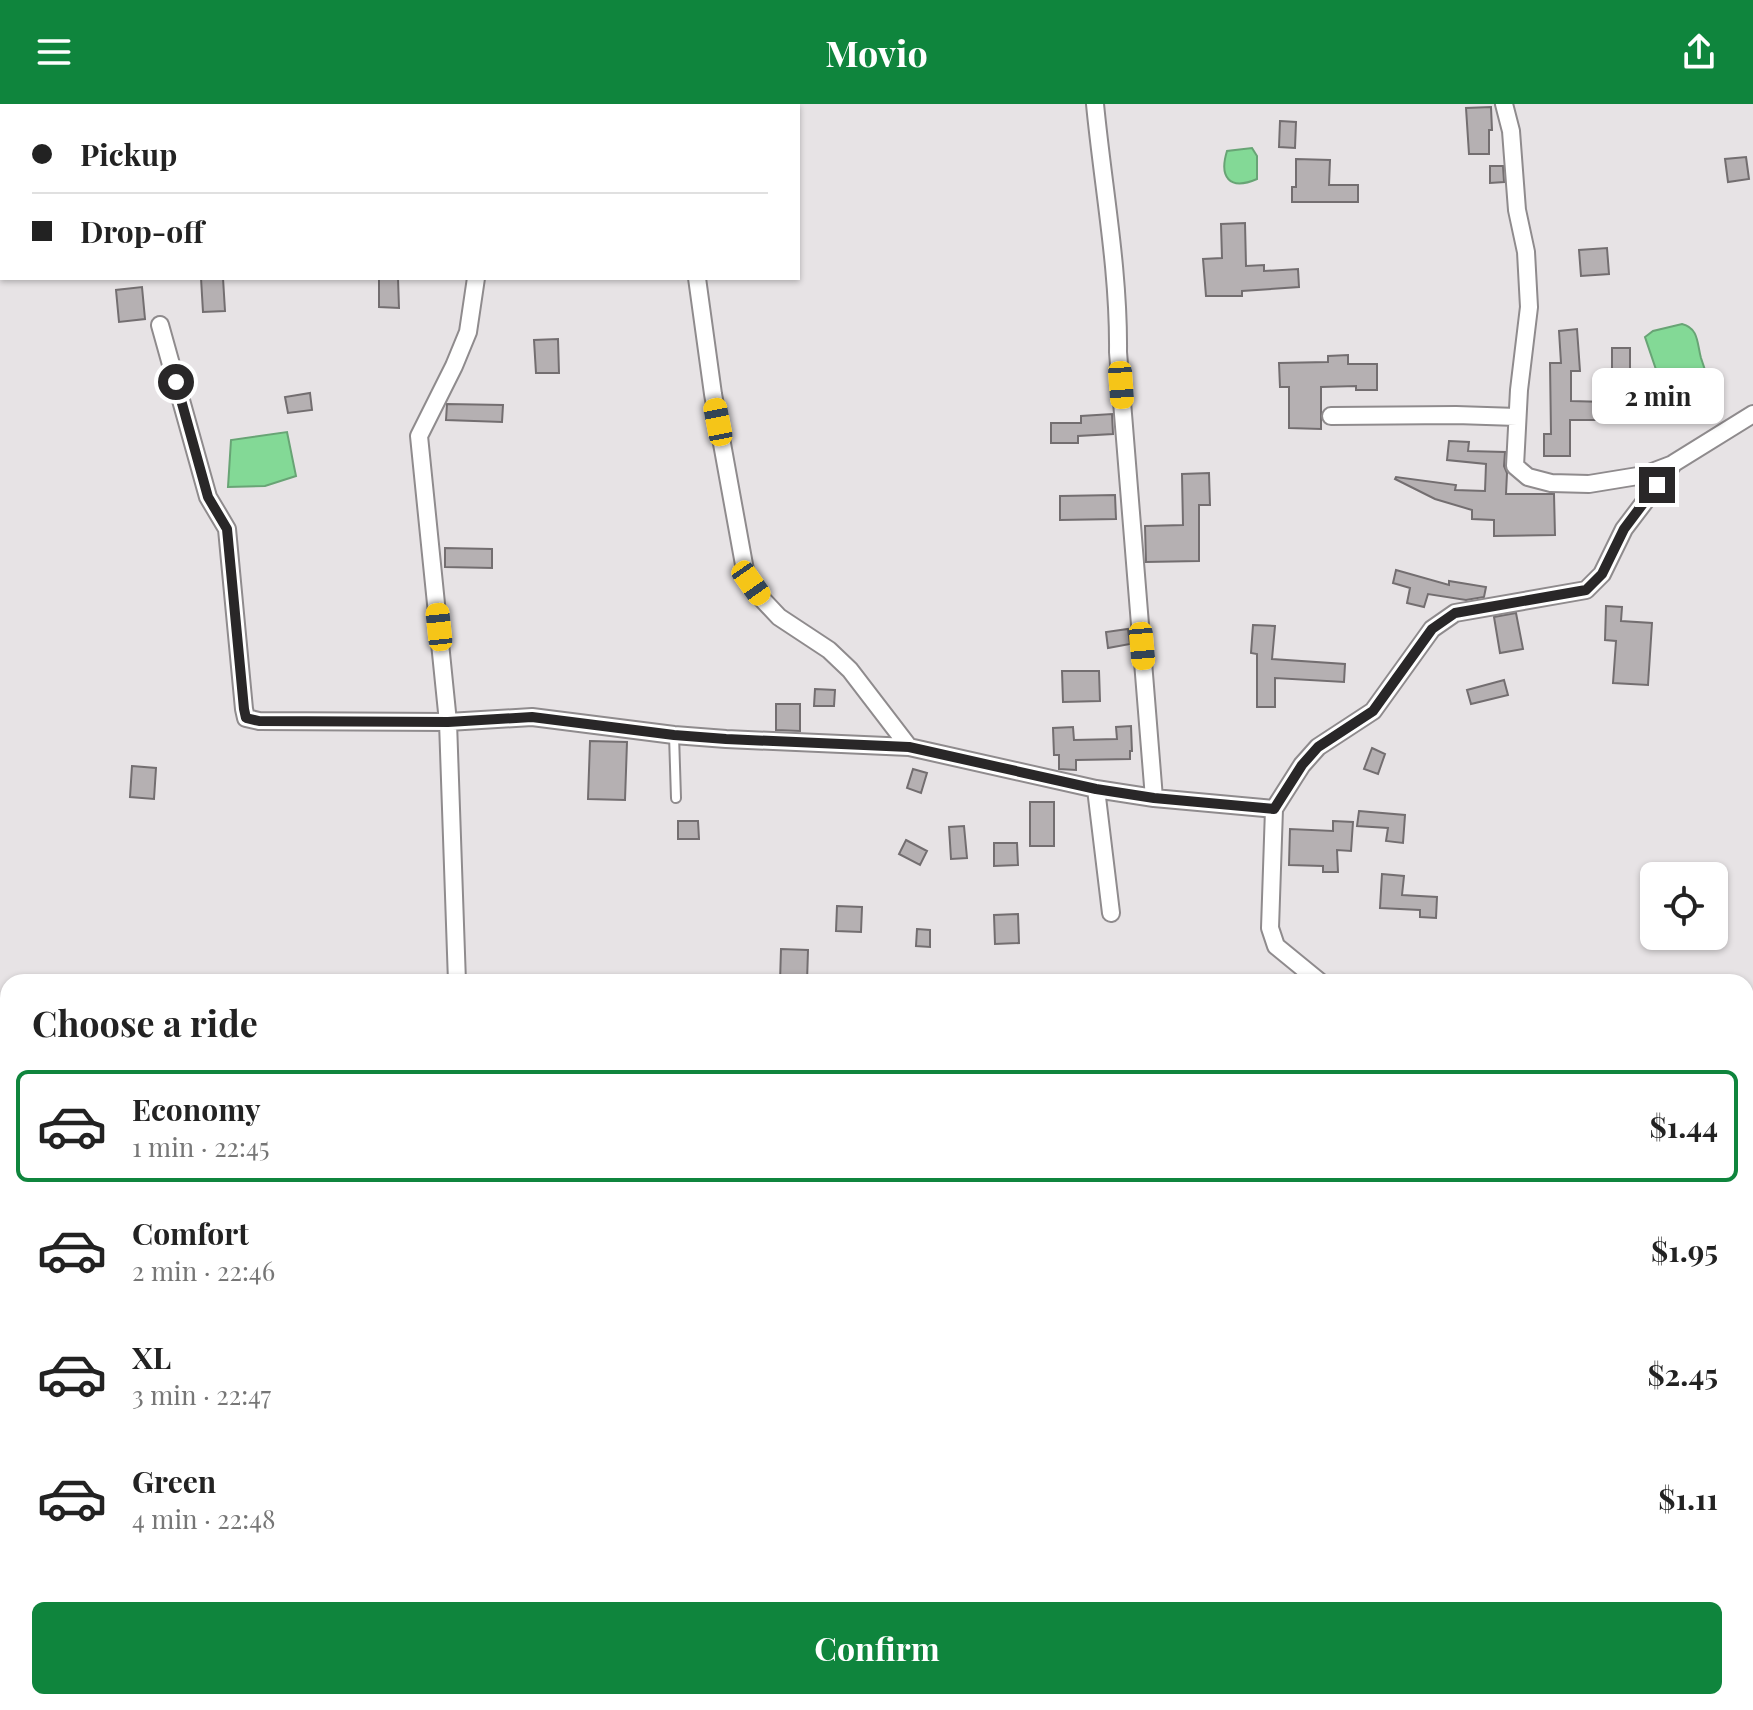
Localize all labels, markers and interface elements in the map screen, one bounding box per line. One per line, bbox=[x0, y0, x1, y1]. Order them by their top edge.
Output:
text: Movio bbox=[825, 28, 928, 76]
icon: menu bbox=[32, 30, 76, 74]
icon: share bbox=[1677, 30, 1721, 74]
text: Pickup bbox=[80, 134, 177, 174]
text: Drop-off bbox=[80, 211, 204, 251]
car bbox=[1107, 360, 1135, 410]
route start bbox=[158, 364, 194, 400]
callout: 2 min bbox=[1591, 369, 1723, 425]
text: 2 min bbox=[1624, 378, 1692, 413]
car bbox=[702, 396, 734, 448]
route end bbox=[1639, 467, 1675, 503]
car bbox=[727, 556, 775, 610]
car bbox=[425, 602, 453, 652]
car bbox=[1128, 621, 1156, 671]
map controls bbox=[1640, 862, 1728, 950]
button: locate bbox=[1640, 862, 1728, 950]
text: Choose a ride bbox=[32, 998, 258, 1046]
text: Economy bbox=[132, 1089, 261, 1129]
icon: car bbox=[36, 1090, 108, 1162]
text: $1.44 bbox=[1650, 1106, 1718, 1146]
text: 1 min · 22:45 bbox=[132, 1129, 270, 1164]
text: Comfort bbox=[132, 1213, 249, 1253]
icon: car bbox=[36, 1214, 108, 1286]
text: $1.95 bbox=[1651, 1230, 1718, 1270]
text: 2 min · 22:46 bbox=[132, 1253, 275, 1288]
text: XL bbox=[132, 1337, 171, 1377]
icon: car bbox=[36, 1338, 108, 1410]
text: $2.45 bbox=[1647, 1354, 1718, 1394]
text: 3 min · 22:47 bbox=[132, 1377, 271, 1412]
text: Green bbox=[132, 1461, 216, 1501]
icon: car bbox=[36, 1462, 108, 1534]
text: $1.11 bbox=[1658, 1478, 1718, 1518]
text: 4 min · 22:48 bbox=[132, 1501, 276, 1536]
button: Confirm bbox=[32, 1602, 1722, 1694]

